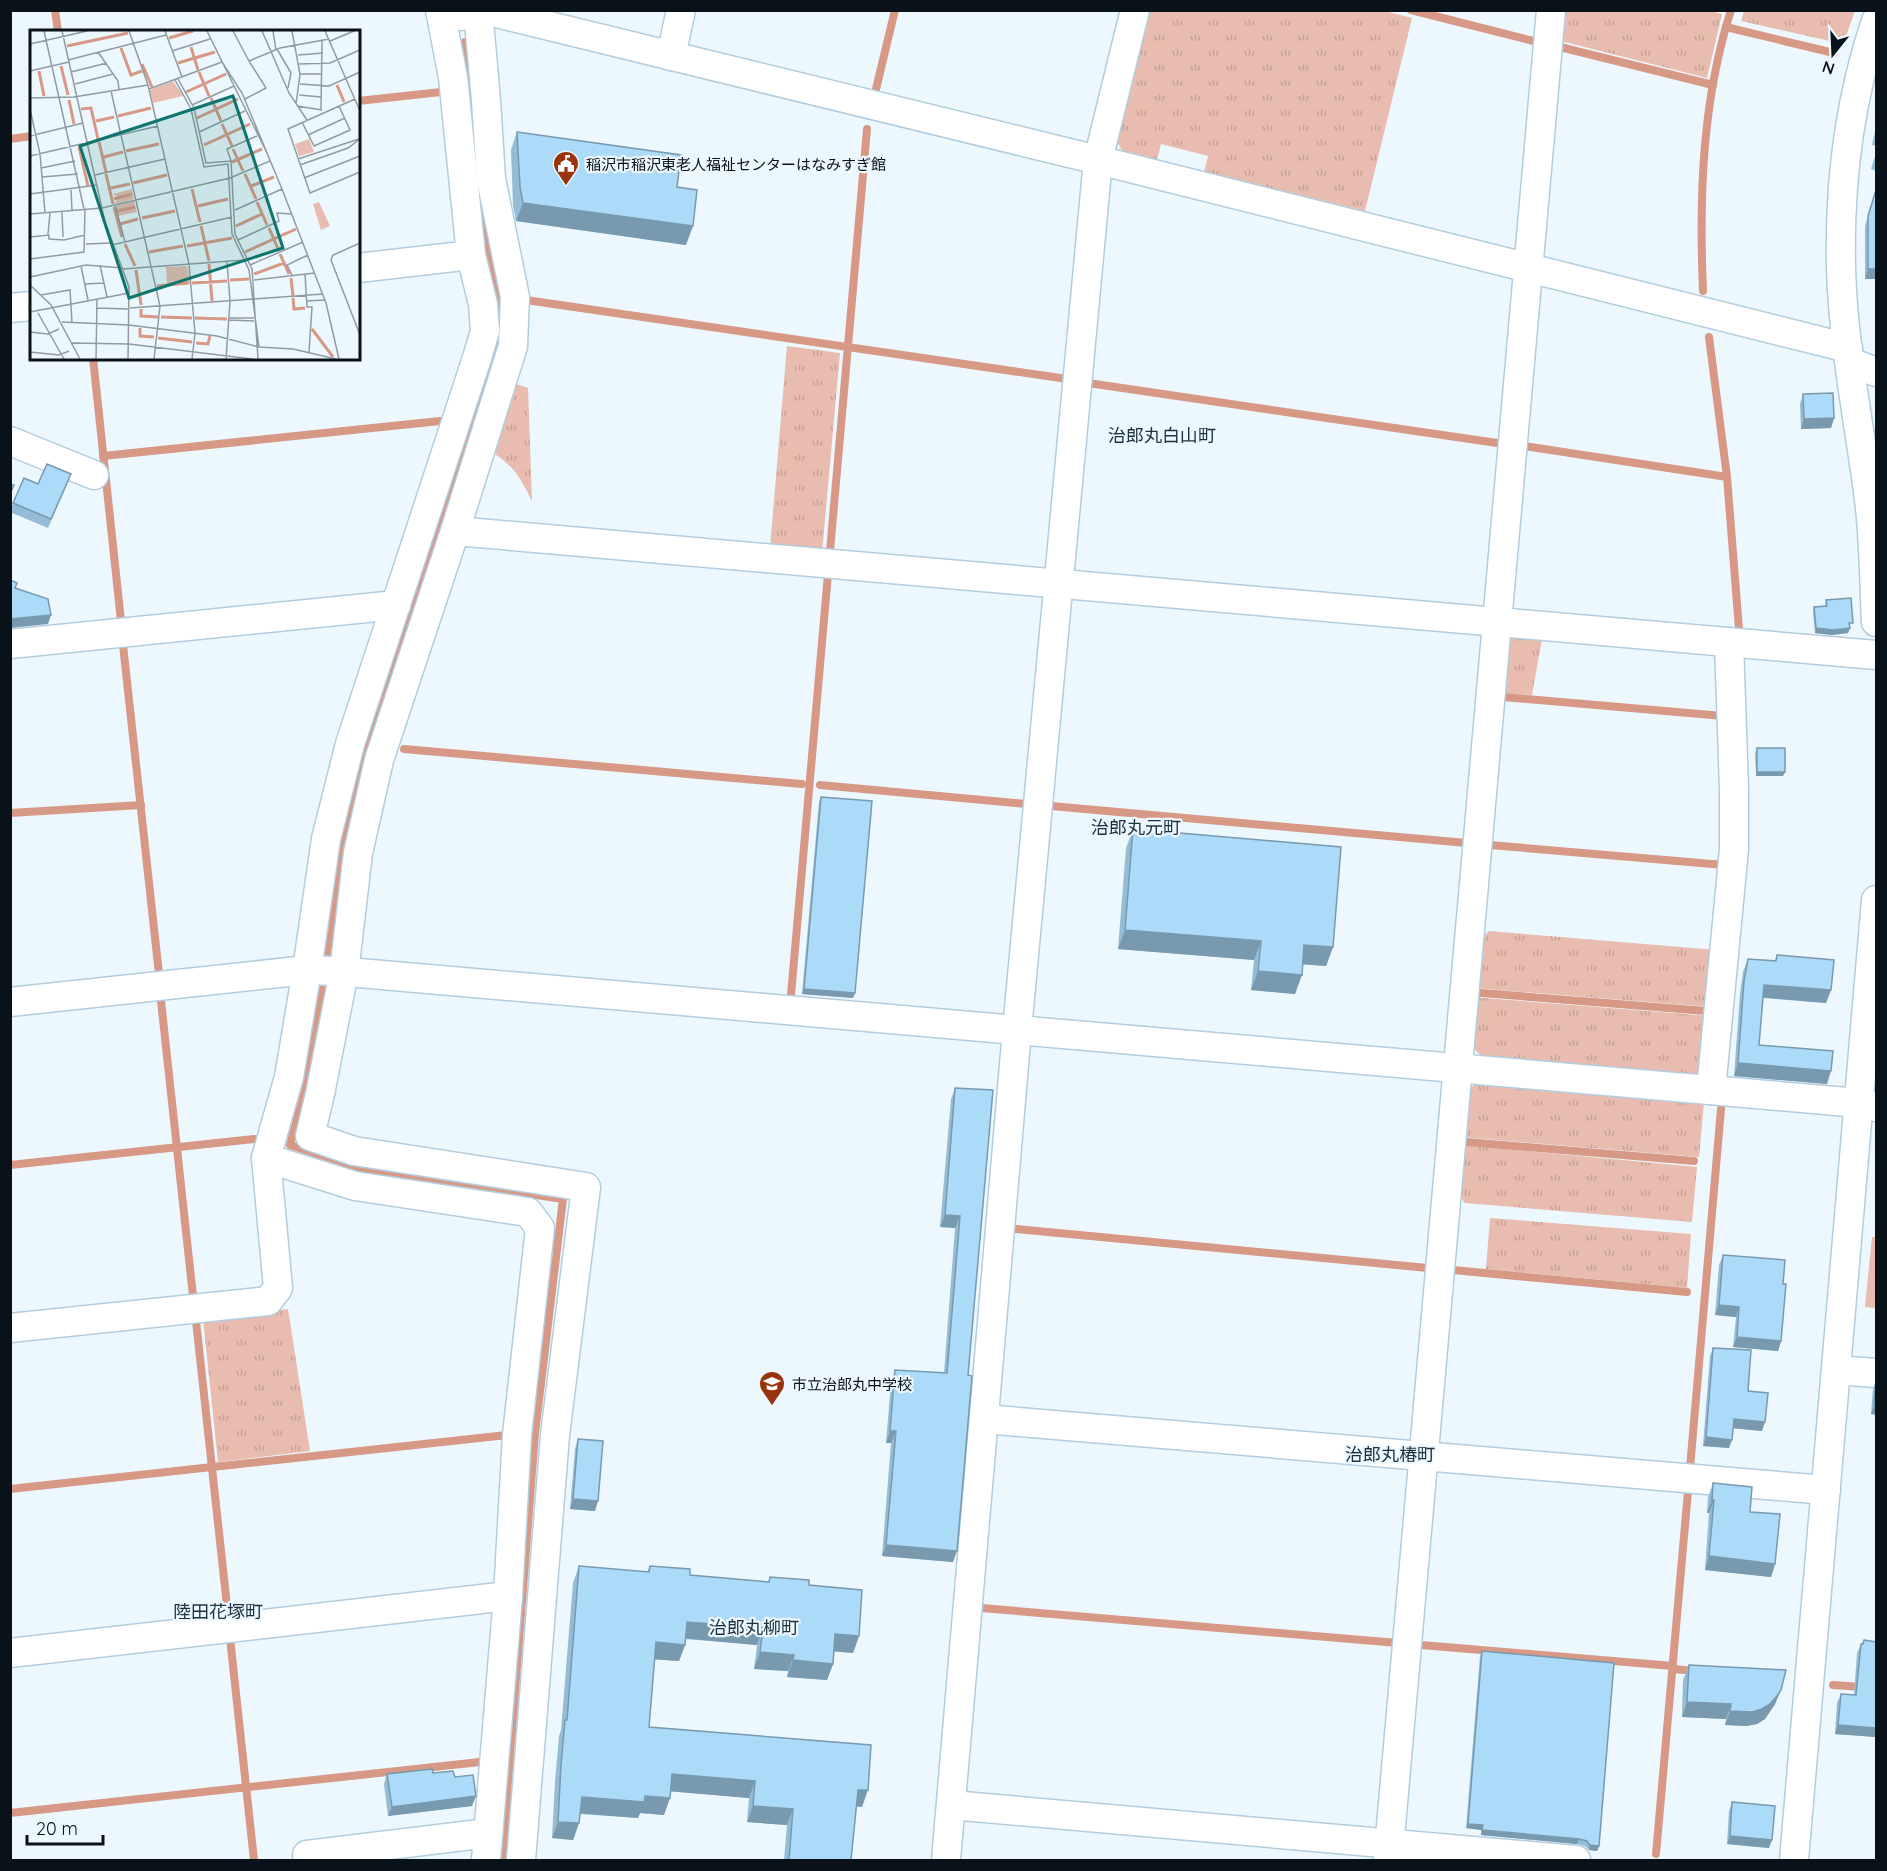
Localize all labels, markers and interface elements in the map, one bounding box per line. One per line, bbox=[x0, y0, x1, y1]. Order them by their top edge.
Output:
north arrow bbox=[1803, 24, 1863, 84]
inset map bbox=[30, 30, 360, 360]
text: N bbox=[1820, 57, 1837, 80]
public building icon: 稲沢市稲沢東老人福祉センターはなみすぎ館 bbox=[551, 149, 581, 187]
place label: 稲沢市稲沢東老人福祉センターはなみすぎ館 bbox=[586, 155, 886, 174]
district label: 治郎丸白山町 bbox=[1108, 424, 1216, 447]
district label: 治郎丸元町 bbox=[1091, 816, 1181, 839]
school or university icon: 市立治郎丸中学校 bbox=[757, 1369, 787, 1407]
place label: 市立治郎丸中学校 bbox=[792, 1375, 912, 1394]
district label: 治郎丸椿町 bbox=[1345, 1443, 1435, 1466]
district label: 陸田花塚町 bbox=[173, 1600, 263, 1623]
district label: 治郎丸柳町 bbox=[709, 1616, 799, 1639]
scale bar bbox=[27, 1808, 104, 1846]
text: 20 m bbox=[36, 1817, 78, 1840]

